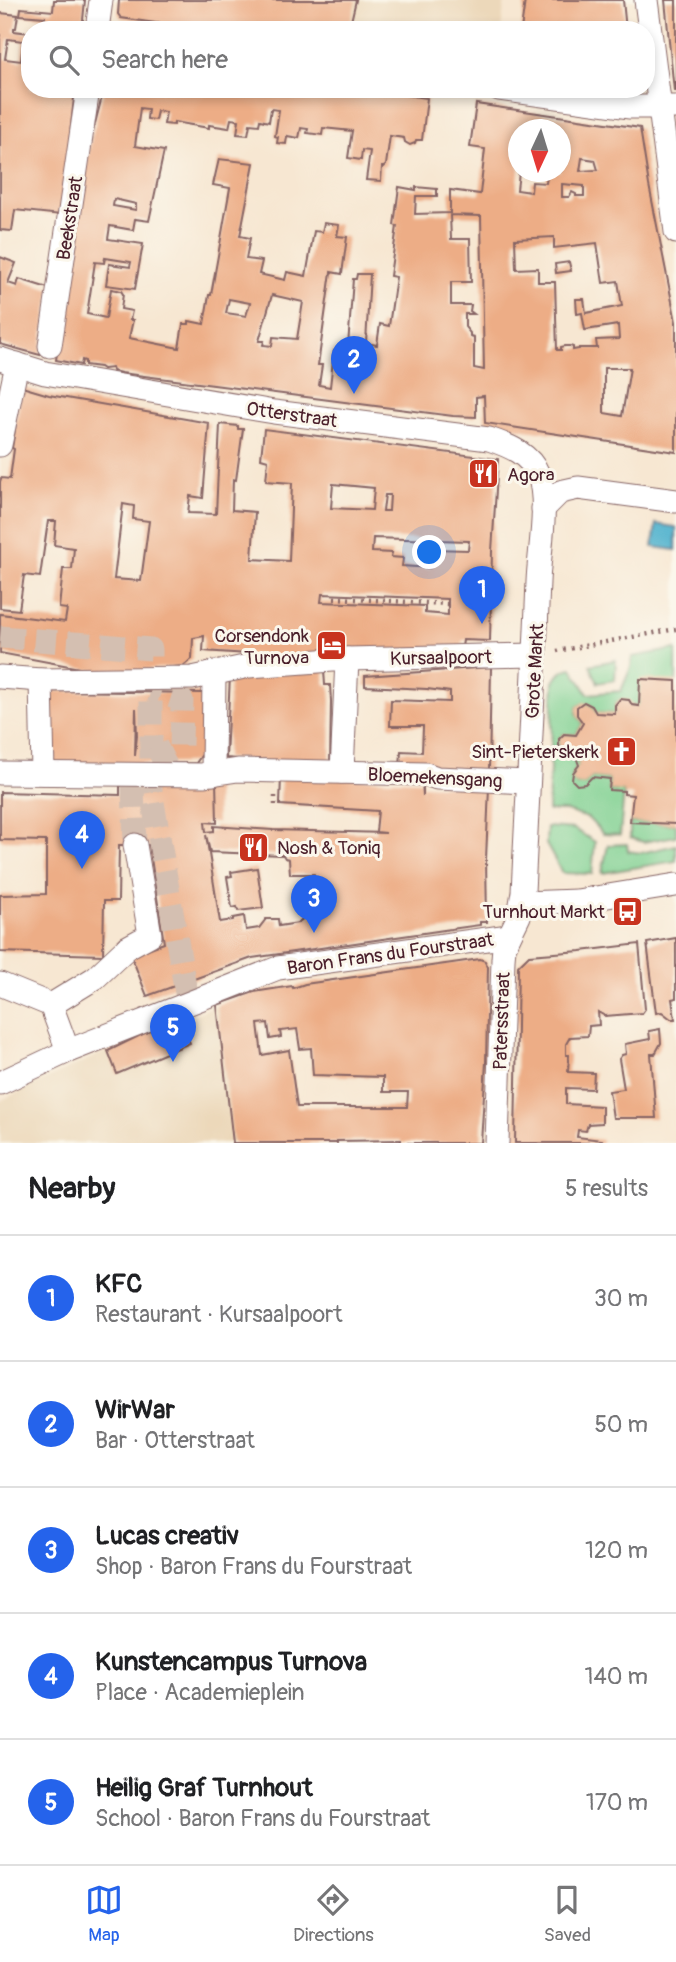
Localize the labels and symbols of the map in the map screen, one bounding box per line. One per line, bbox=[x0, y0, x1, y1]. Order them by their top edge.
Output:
north arrow bbox=[508, 119, 571, 182]
street label: Beekstraat bbox=[51, 174, 89, 262]
pin: 2 bbox=[331, 336, 377, 394]
street label: Otterstraat bbox=[245, 397, 339, 433]
restaurant icon: Agora bbox=[467, 457, 501, 491]
place label: Agora bbox=[507, 463, 555, 487]
your location bbox=[412, 535, 446, 569]
pin: 1 bbox=[459, 566, 505, 624]
street label: Grote Markt bbox=[521, 623, 549, 719]
place label: Corsendonk Turnova bbox=[214, 624, 309, 670]
hotel icon: Corsendonk Turnova bbox=[315, 629, 349, 663]
street label: Kursaalpoort bbox=[390, 645, 493, 671]
church icon: Sint-Pieterskerk bbox=[605, 734, 639, 768]
place label: Sint-Pieterskerk bbox=[471, 740, 599, 764]
street label: Bloemekensgang bbox=[367, 762, 503, 794]
pin: 4 bbox=[59, 811, 105, 869]
restaurant icon: Nosh & Toniq bbox=[237, 830, 271, 864]
place label: Nosh & Toniq bbox=[277, 836, 380, 860]
pin: 3 bbox=[291, 875, 337, 933]
bus stop icon: Turnhout Markt bbox=[611, 894, 645, 928]
place label: Turnhout Markt bbox=[483, 900, 605, 924]
street label: Baron Frans du Fourstraat bbox=[285, 928, 495, 980]
street label: Patersstraat bbox=[488, 971, 516, 1070]
pin: 5 bbox=[150, 1004, 196, 1062]

